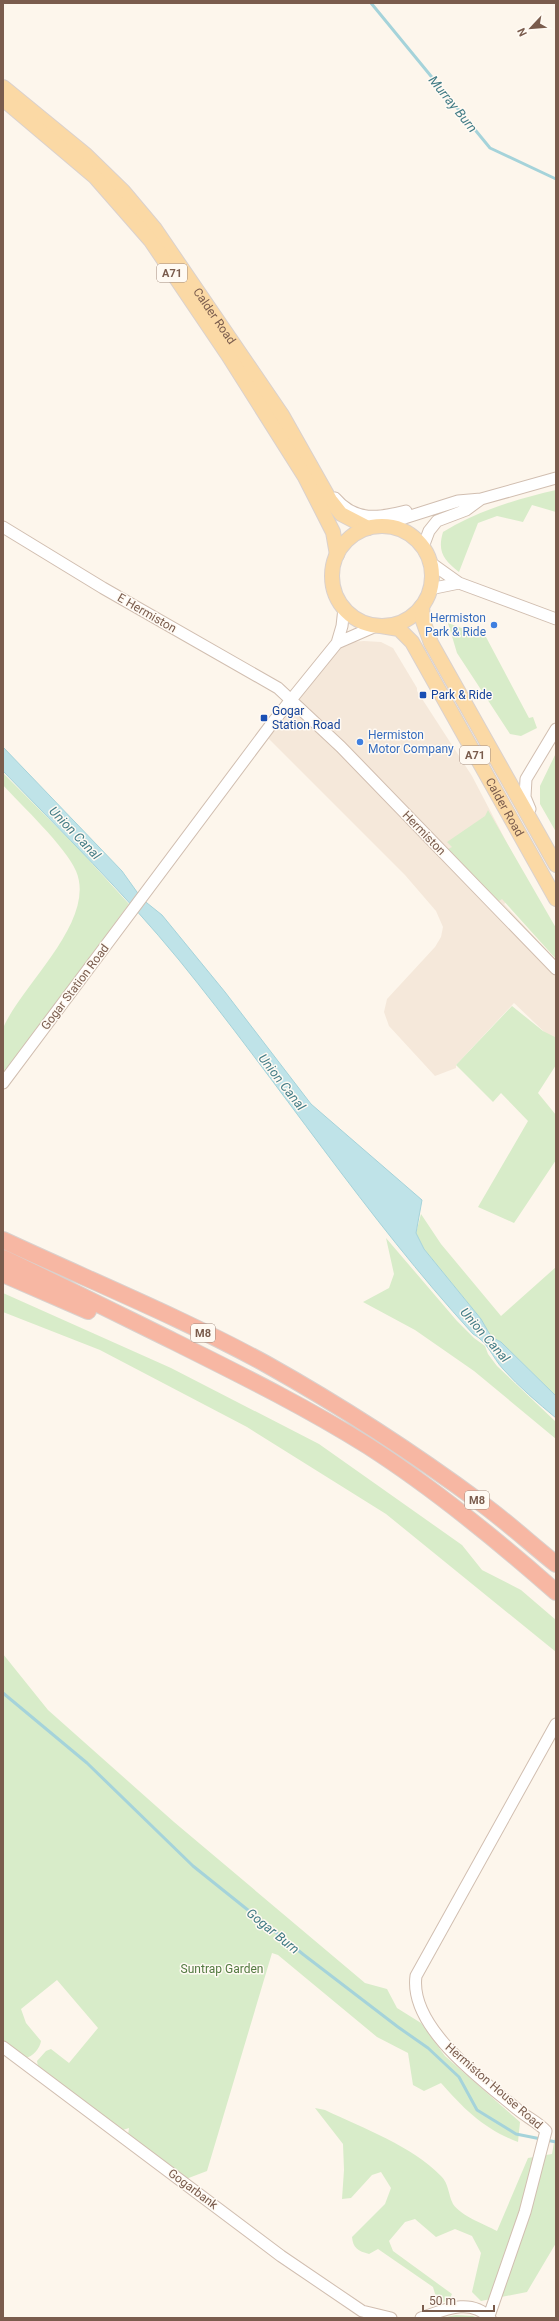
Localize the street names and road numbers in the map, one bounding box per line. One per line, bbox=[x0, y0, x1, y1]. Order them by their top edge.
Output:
road number: A71 bbox=[157, 264, 187, 282]
street label: Calder Road bbox=[190, 285, 239, 347]
street label: E Hermiston bbox=[115, 591, 179, 635]
road number: A71 bbox=[460, 746, 490, 764]
street label: Calder Road bbox=[483, 775, 527, 839]
street label: Hermiston bbox=[400, 808, 448, 858]
street label: Gogar Station Road bbox=[38, 941, 112, 1033]
road number: M8 bbox=[191, 1324, 215, 1342]
road number: M8 bbox=[465, 1491, 489, 1509]
street label: Hermiston House Road bbox=[443, 2040, 545, 2132]
street label: Gogarbank bbox=[165, 2166, 221, 2213]

